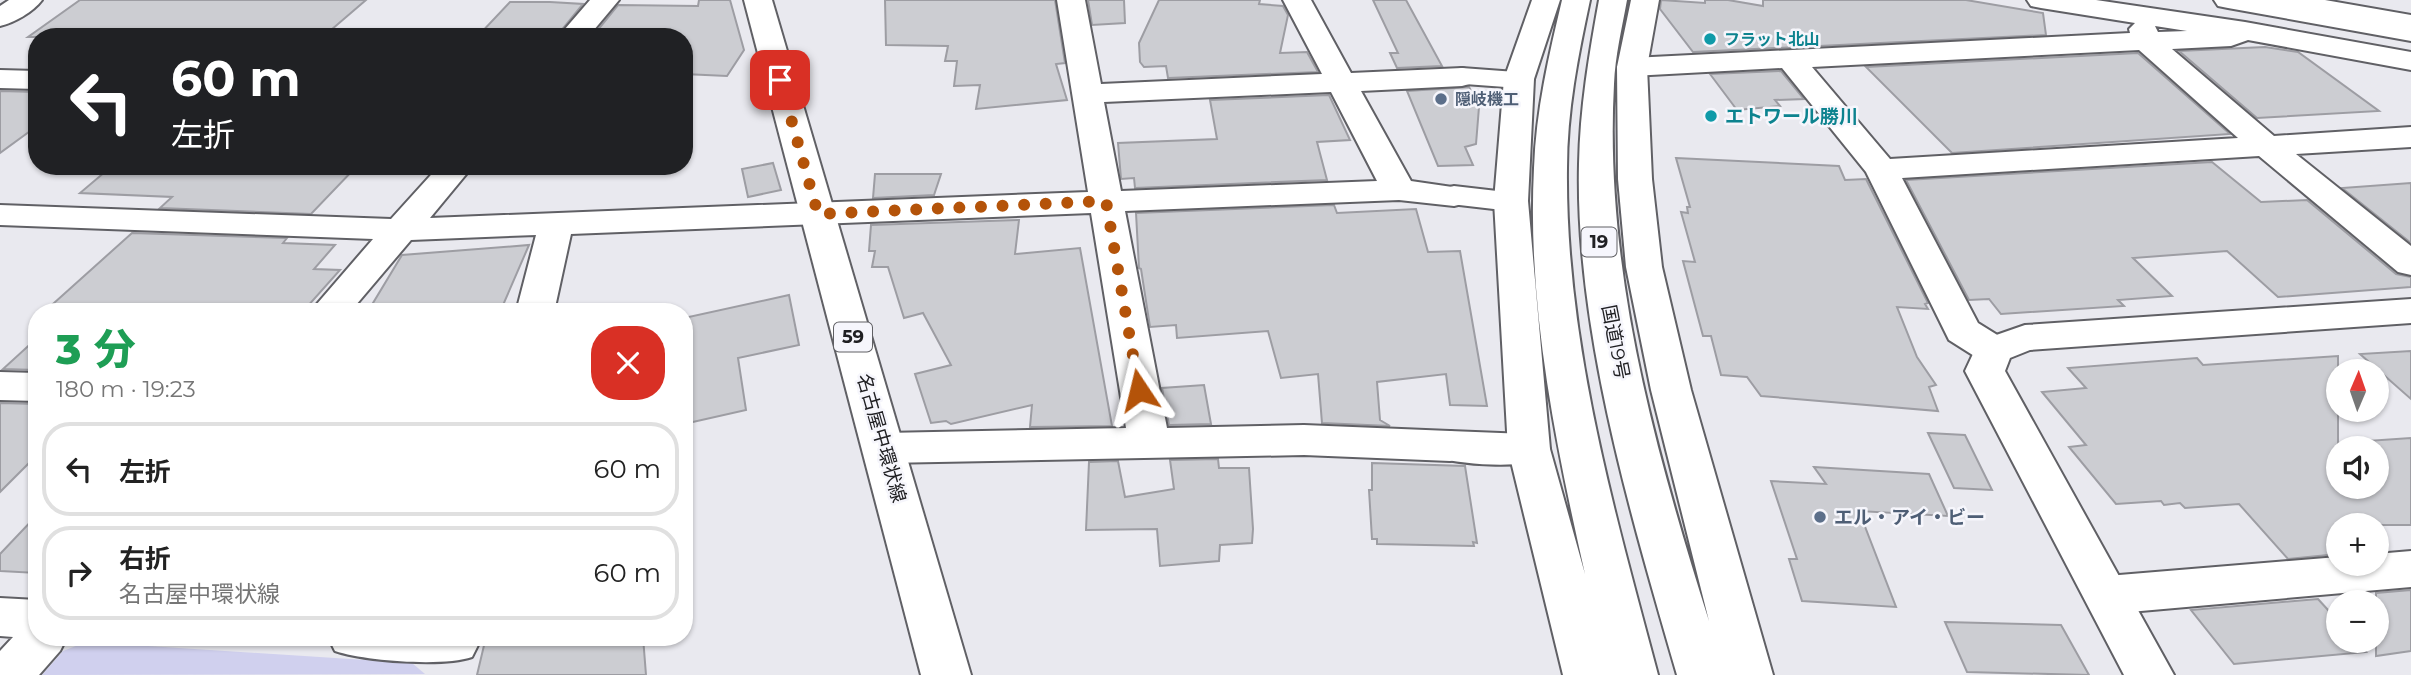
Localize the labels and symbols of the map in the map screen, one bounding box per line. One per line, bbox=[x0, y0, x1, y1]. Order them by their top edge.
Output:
place label: フラット北山 bbox=[1724, 30, 1820, 49]
marker: フラット北山 bbox=[1702, 31, 1718, 47]
pin bbox=[750, 50, 810, 110]
place label: 隠岐機工 bbox=[1455, 90, 1519, 109]
marker: 隠岐機工 bbox=[1433, 91, 1449, 107]
place label: エトワール勝川 bbox=[1725, 105, 1858, 128]
marker: エトワール勝川 bbox=[1703, 108, 1719, 124]
road number: 19 bbox=[1582, 228, 1616, 256]
street label: 国道19号 bbox=[1597, 303, 1634, 381]
road number: 59 bbox=[834, 323, 872, 352]
position arrow bbox=[1102, 353, 1176, 427]
north arrow bbox=[2326, 359, 2389, 422]
street label: 名古屋中環状線 bbox=[852, 371, 911, 505]
place label: エル・アイ・ビー bbox=[1834, 506, 1985, 529]
marker: エル・アイ・ビー bbox=[1812, 509, 1828, 525]

